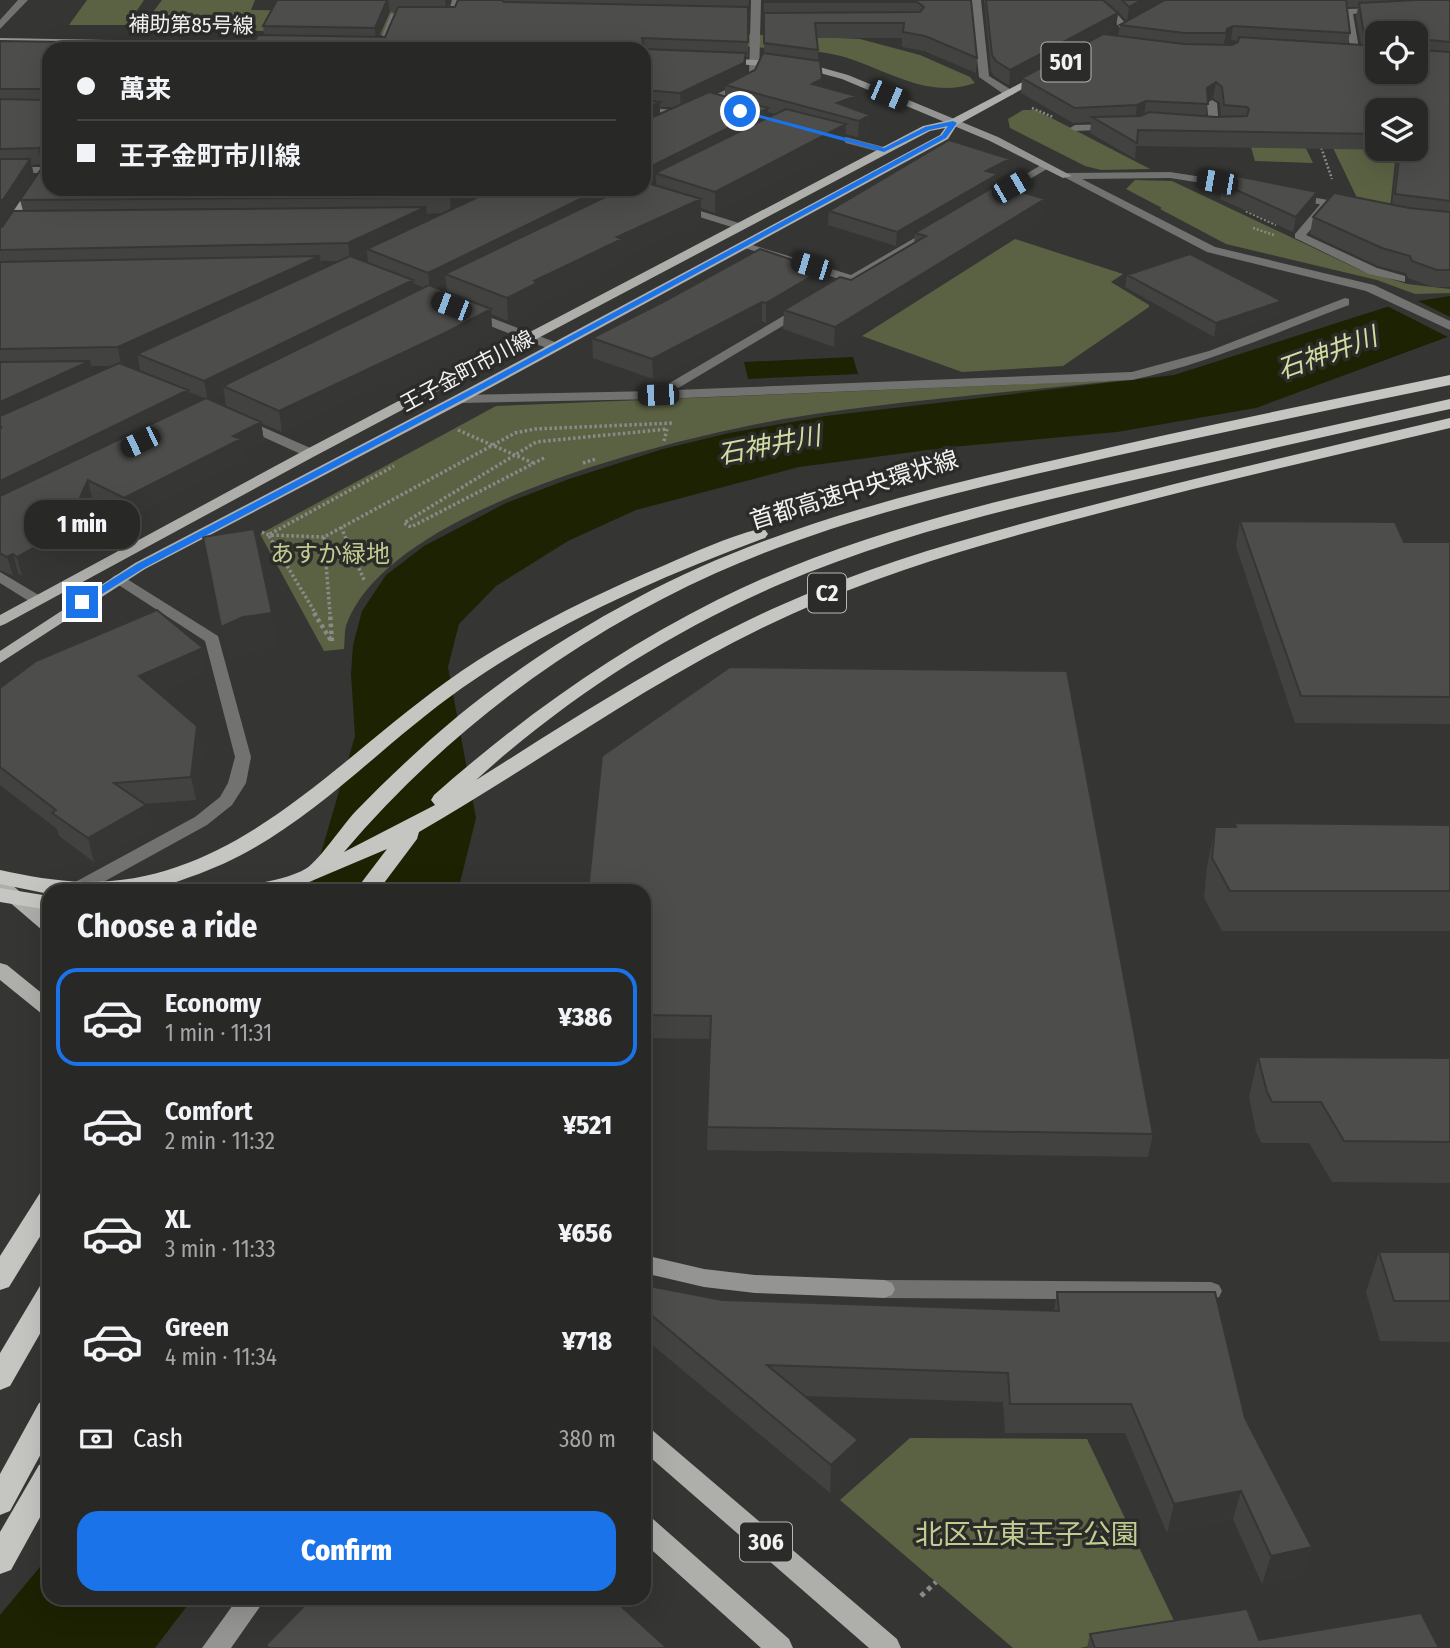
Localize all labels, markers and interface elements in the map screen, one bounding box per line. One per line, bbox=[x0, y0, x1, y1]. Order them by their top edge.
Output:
street label: 補助第85号線 bbox=[128, 11, 254, 39]
map controls bbox=[1365, 21, 1428, 161]
button: locate bbox=[1365, 21, 1428, 84]
road number: 501 bbox=[1042, 43, 1090, 82]
text: 萬来 bbox=[119, 74, 171, 105]
car bbox=[865, 77, 912, 113]
route start bbox=[724, 95, 756, 127]
button: layers bbox=[1365, 98, 1428, 161]
text: 王子金町市川線 bbox=[119, 141, 301, 172]
car bbox=[988, 167, 1035, 207]
car bbox=[1195, 168, 1240, 196]
car bbox=[788, 250, 835, 282]
car bbox=[428, 289, 475, 323]
water label: 石神井川 bbox=[1273, 320, 1384, 386]
street label: 王子金町市川線 bbox=[396, 325, 538, 417]
car bbox=[637, 384, 680, 406]
water label: 石神井川 bbox=[715, 420, 826, 471]
car bbox=[117, 423, 164, 461]
street label: 首都高速中央環状線 bbox=[747, 445, 961, 535]
callout: 1 min bbox=[24, 500, 140, 550]
text: 1 min bbox=[57, 510, 107, 538]
park label: あすか緑地 bbox=[270, 540, 390, 568]
road number: C2 bbox=[808, 573, 846, 612]
route end bbox=[66, 586, 98, 618]
text: Choose a ride bbox=[77, 907, 258, 945]
icon: car bbox=[81, 986, 144, 1049]
text: Economy bbox=[165, 988, 261, 1019]
text: ¥386 bbox=[558, 1002, 612, 1033]
text: 1 min · 11:31 bbox=[165, 1019, 272, 1047]
icon: car bbox=[81, 1094, 144, 1157]
text: Comfort bbox=[165, 1096, 253, 1127]
text: ¥521 bbox=[563, 1110, 612, 1141]
text: 2 min · 11:32 bbox=[165, 1127, 275, 1155]
icon: car bbox=[81, 1202, 144, 1265]
text: XL bbox=[165, 1204, 191, 1235]
text: ¥656 bbox=[559, 1218, 612, 1249]
text: 3 min · 11:33 bbox=[165, 1235, 276, 1263]
icon: car bbox=[81, 1310, 144, 1373]
text: Green bbox=[165, 1312, 229, 1343]
text: ¥718 bbox=[562, 1326, 612, 1357]
text: 4 min · 11:34 bbox=[165, 1343, 277, 1371]
icon: cash bbox=[77, 1420, 115, 1458]
text: Cash bbox=[133, 1423, 183, 1454]
text: 380 m bbox=[559, 1425, 616, 1453]
button: Confirm bbox=[77, 1511, 616, 1591]
park label: 北区立東王子公園 bbox=[915, 1518, 1139, 1551]
road number: 306 bbox=[740, 1522, 792, 1562]

